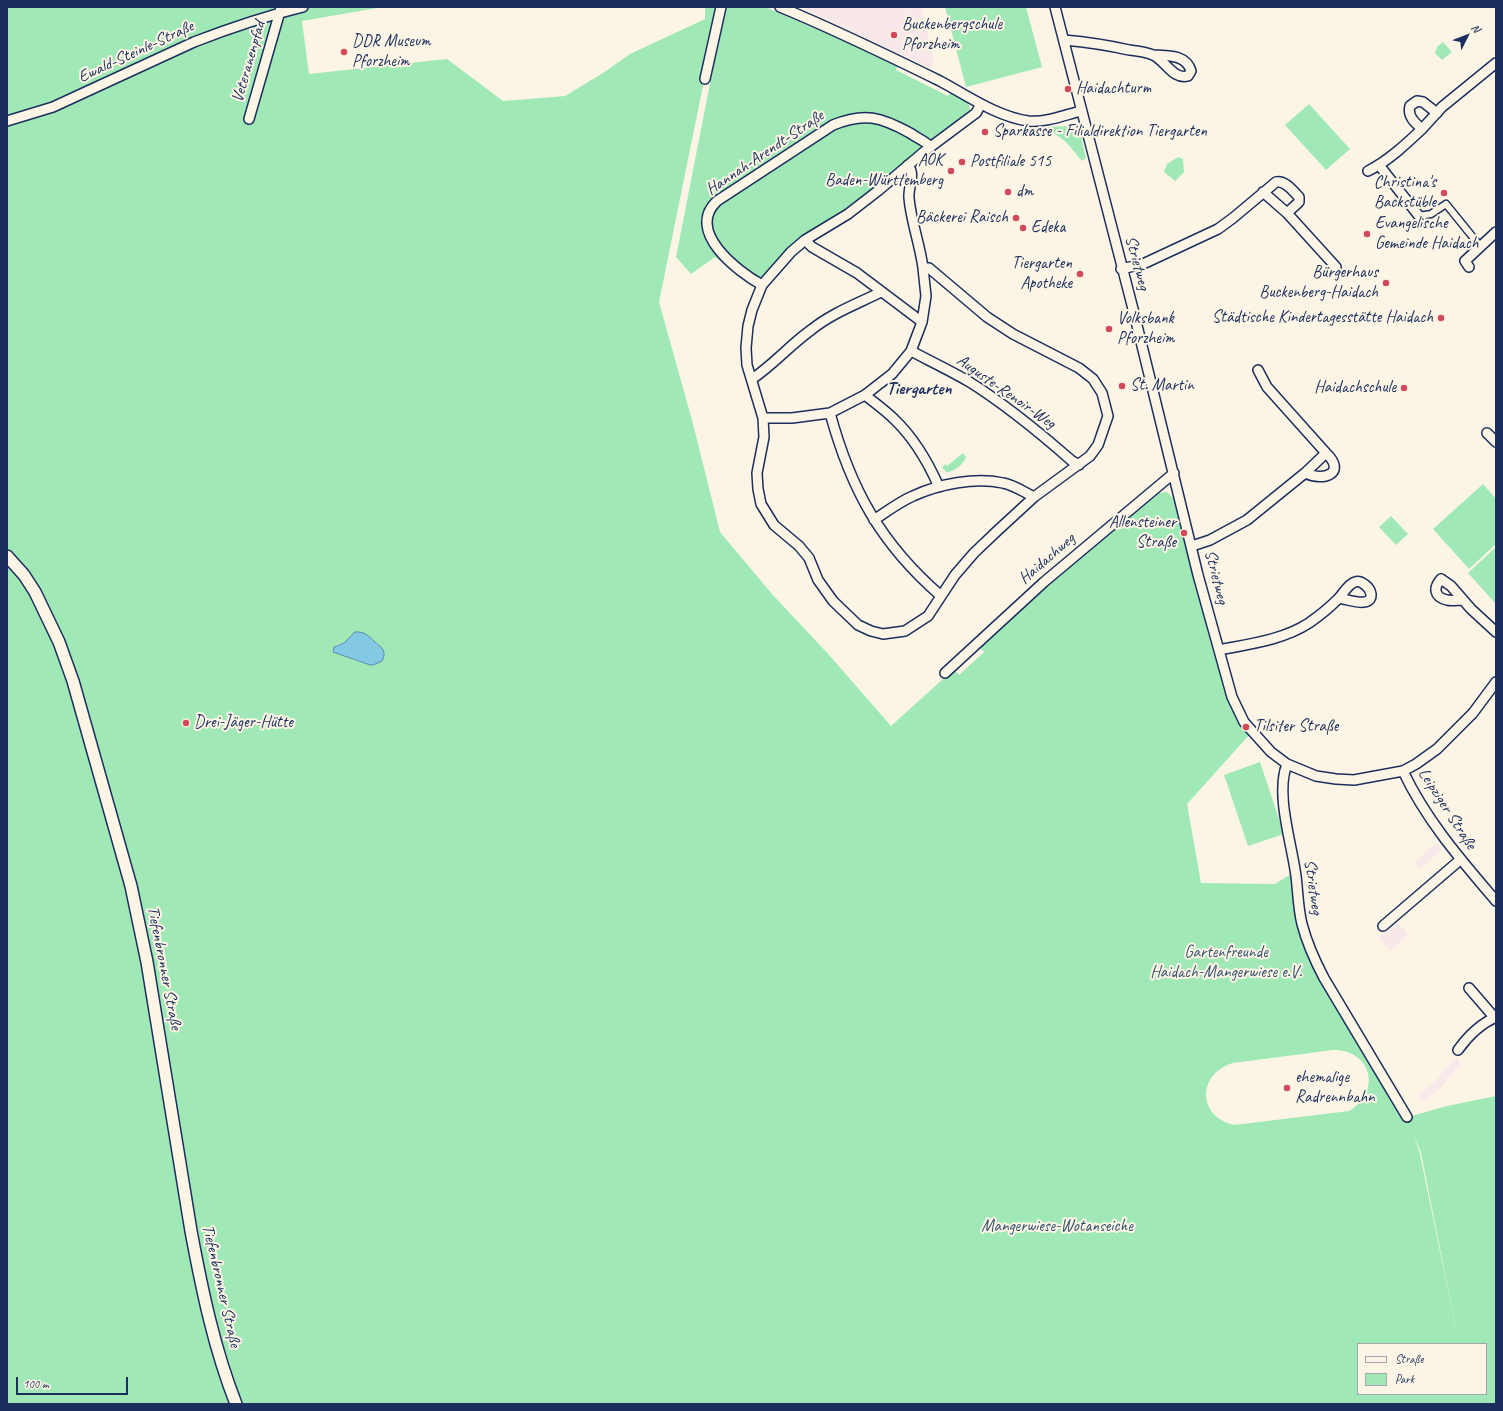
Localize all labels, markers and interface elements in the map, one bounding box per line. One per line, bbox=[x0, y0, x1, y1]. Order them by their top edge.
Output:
place label: Buckenbergschule Pforzheim bbox=[902, 15, 1002, 55]
street label: Ewald-Steinle-Straße bbox=[75, 16, 197, 88]
north arrow bbox=[1447, 16, 1487, 56]
street label: Veteranenpfad bbox=[228, 19, 270, 105]
text: N bbox=[1468, 21, 1483, 35]
marker: Buckenbergschule Pforzheim bbox=[889, 30, 899, 40]
place label: DDR Museum Pforzheim bbox=[352, 32, 430, 72]
marker: DDR Museum Pforzheim bbox=[339, 47, 349, 57]
place label: Haidachturm bbox=[1076, 79, 1151, 99]
marker: Haidachturm bbox=[1063, 84, 1073, 94]
street label: Hannah-Arendt-Straße bbox=[702, 106, 828, 200]
place label: Sparkasse - Filialdirektion Tiergarten bbox=[993, 122, 1207, 142]
marker: Sparkasse - Filialdirektion Tiergarten bbox=[980, 127, 990, 137]
place label: AOK Baden-Württemberg bbox=[825, 151, 943, 191]
place label: Postfiliale 515 bbox=[970, 152, 1051, 172]
marker: Postfiliale 515 bbox=[957, 157, 967, 167]
marker: AOK Baden-Württemberg bbox=[946, 166, 956, 176]
place label: Christina's Backstüble bbox=[1374, 173, 1436, 213]
place label: dm bbox=[1016, 182, 1033, 202]
marker: dm bbox=[1003, 187, 1013, 197]
marker: Christina's Backstüble bbox=[1439, 188, 1449, 198]
place label: Bäckerei Raisch bbox=[916, 208, 1008, 228]
marker: Bäckerei Raisch bbox=[1011, 213, 1021, 223]
place label: Evangelische Gemeinde Haidach bbox=[1375, 214, 1479, 254]
place label: Edeka bbox=[1031, 218, 1065, 238]
marker: Edeka bbox=[1018, 223, 1028, 233]
marker: Evangelische Gemeinde Haidach bbox=[1362, 229, 1372, 239]
street label: Strietweg bbox=[1120, 234, 1154, 292]
place label: Tiergarten Apotheke bbox=[1011, 254, 1072, 294]
place label: Bürgerhaus Buckenberg-Haidach bbox=[1259, 263, 1378, 303]
marker: Tiergarten Apotheke bbox=[1075, 269, 1085, 279]
marker: Bürgerhaus Buckenberg-Haidach bbox=[1381, 278, 1391, 288]
place label: Städtische Kindertagesstätte Haidach bbox=[1212, 308, 1433, 328]
place label: Volksbank Pforzheim bbox=[1117, 309, 1174, 349]
marker: Städtische Kindertagesstätte Haidach bbox=[1436, 313, 1446, 323]
marker: Volksbank Pforzheim bbox=[1104, 324, 1114, 334]
street label: Auguste-Renoir-Weg bbox=[952, 350, 1060, 434]
place label: St. Martin bbox=[1130, 376, 1194, 396]
district label: Tiergarten bbox=[886, 378, 952, 400]
place label: Haidachschule bbox=[1314, 378, 1396, 398]
marker: St. Martin bbox=[1117, 381, 1127, 391]
marker: Haidachschule bbox=[1399, 383, 1409, 393]
place label: Allensteiner Straße bbox=[1109, 513, 1176, 553]
marker: Allensteiner Straße bbox=[1179, 528, 1189, 538]
street label: Haidachweg bbox=[1015, 529, 1079, 589]
street label: Strietweg bbox=[1199, 548, 1233, 606]
place label: Drei-Jäger-Hütte bbox=[194, 713, 293, 733]
place label: Tilsiter Straße bbox=[1254, 717, 1338, 737]
marker: Drei-Jäger-Hütte bbox=[181, 718, 191, 728]
marker: Tilsiter Straße bbox=[1241, 722, 1251, 732]
street label: Leipziger Straße bbox=[1413, 765, 1481, 853]
street label: Strietweg bbox=[1299, 858, 1327, 916]
street label: Tiefenbronner Straße bbox=[142, 905, 186, 1031]
park label: Gartenfreunde Haidach-Mangerwiese e.V. bbox=[1150, 943, 1302, 983]
place label: ehemalige Radrennbahn bbox=[1295, 1068, 1375, 1108]
marker: ehemalige Radrennbahn bbox=[1282, 1083, 1292, 1093]
park label: Mangerwiese-Wotanseiche bbox=[981, 1217, 1133, 1237]
street label: Tiefenbronner Straße bbox=[197, 1223, 245, 1349]
legend bbox=[1357, 1343, 1487, 1395]
text: Straße bbox=[1395, 1351, 1423, 1367]
scale bar bbox=[18, 1369, 130, 1395]
text: Park bbox=[1395, 1371, 1414, 1387]
text: 100 m bbox=[23, 1376, 49, 1392]

